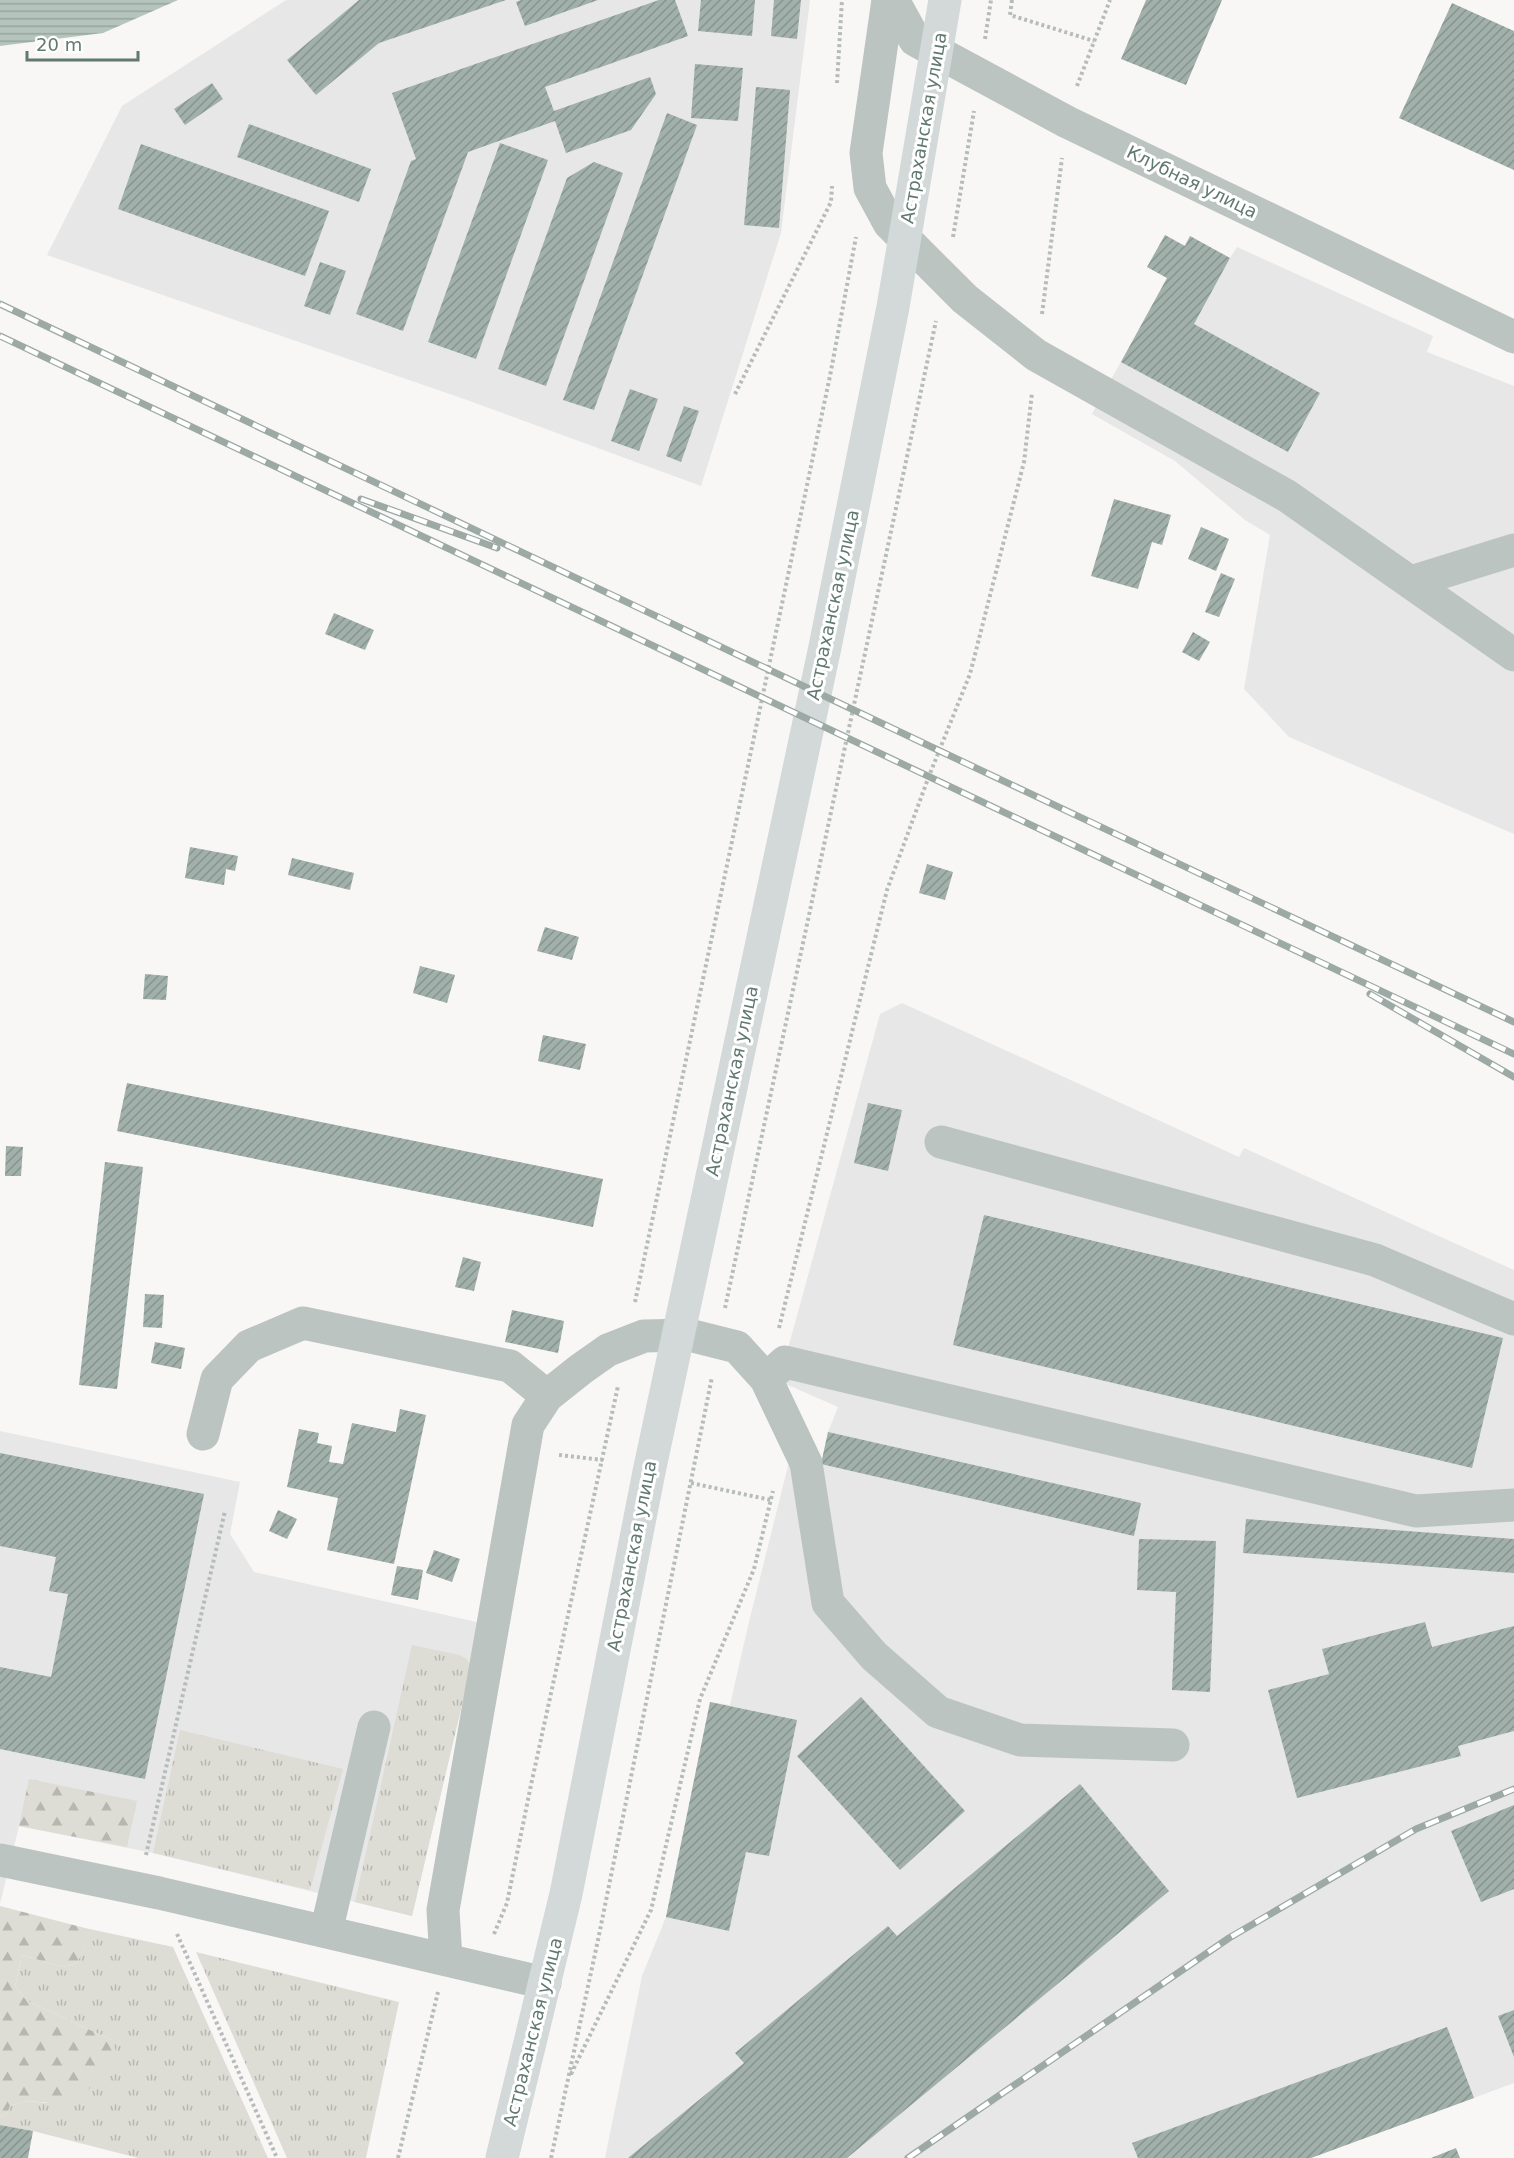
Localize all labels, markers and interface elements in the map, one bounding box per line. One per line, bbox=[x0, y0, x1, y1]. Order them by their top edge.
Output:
scale bar bbox=[27, 24, 138, 62]
street label: Астраханская улица bbox=[896, 31, 951, 225]
text: 20 m bbox=[36, 34, 82, 55]
street label: Клубная улица bbox=[1124, 141, 1261, 222]
street label: Астраханская улица bbox=[802, 508, 863, 702]
street label: Астраханская улица bbox=[701, 984, 762, 1178]
street label: Астраханская улица bbox=[603, 1459, 660, 1653]
street label: Астраханская улица bbox=[499, 1935, 566, 2129]

